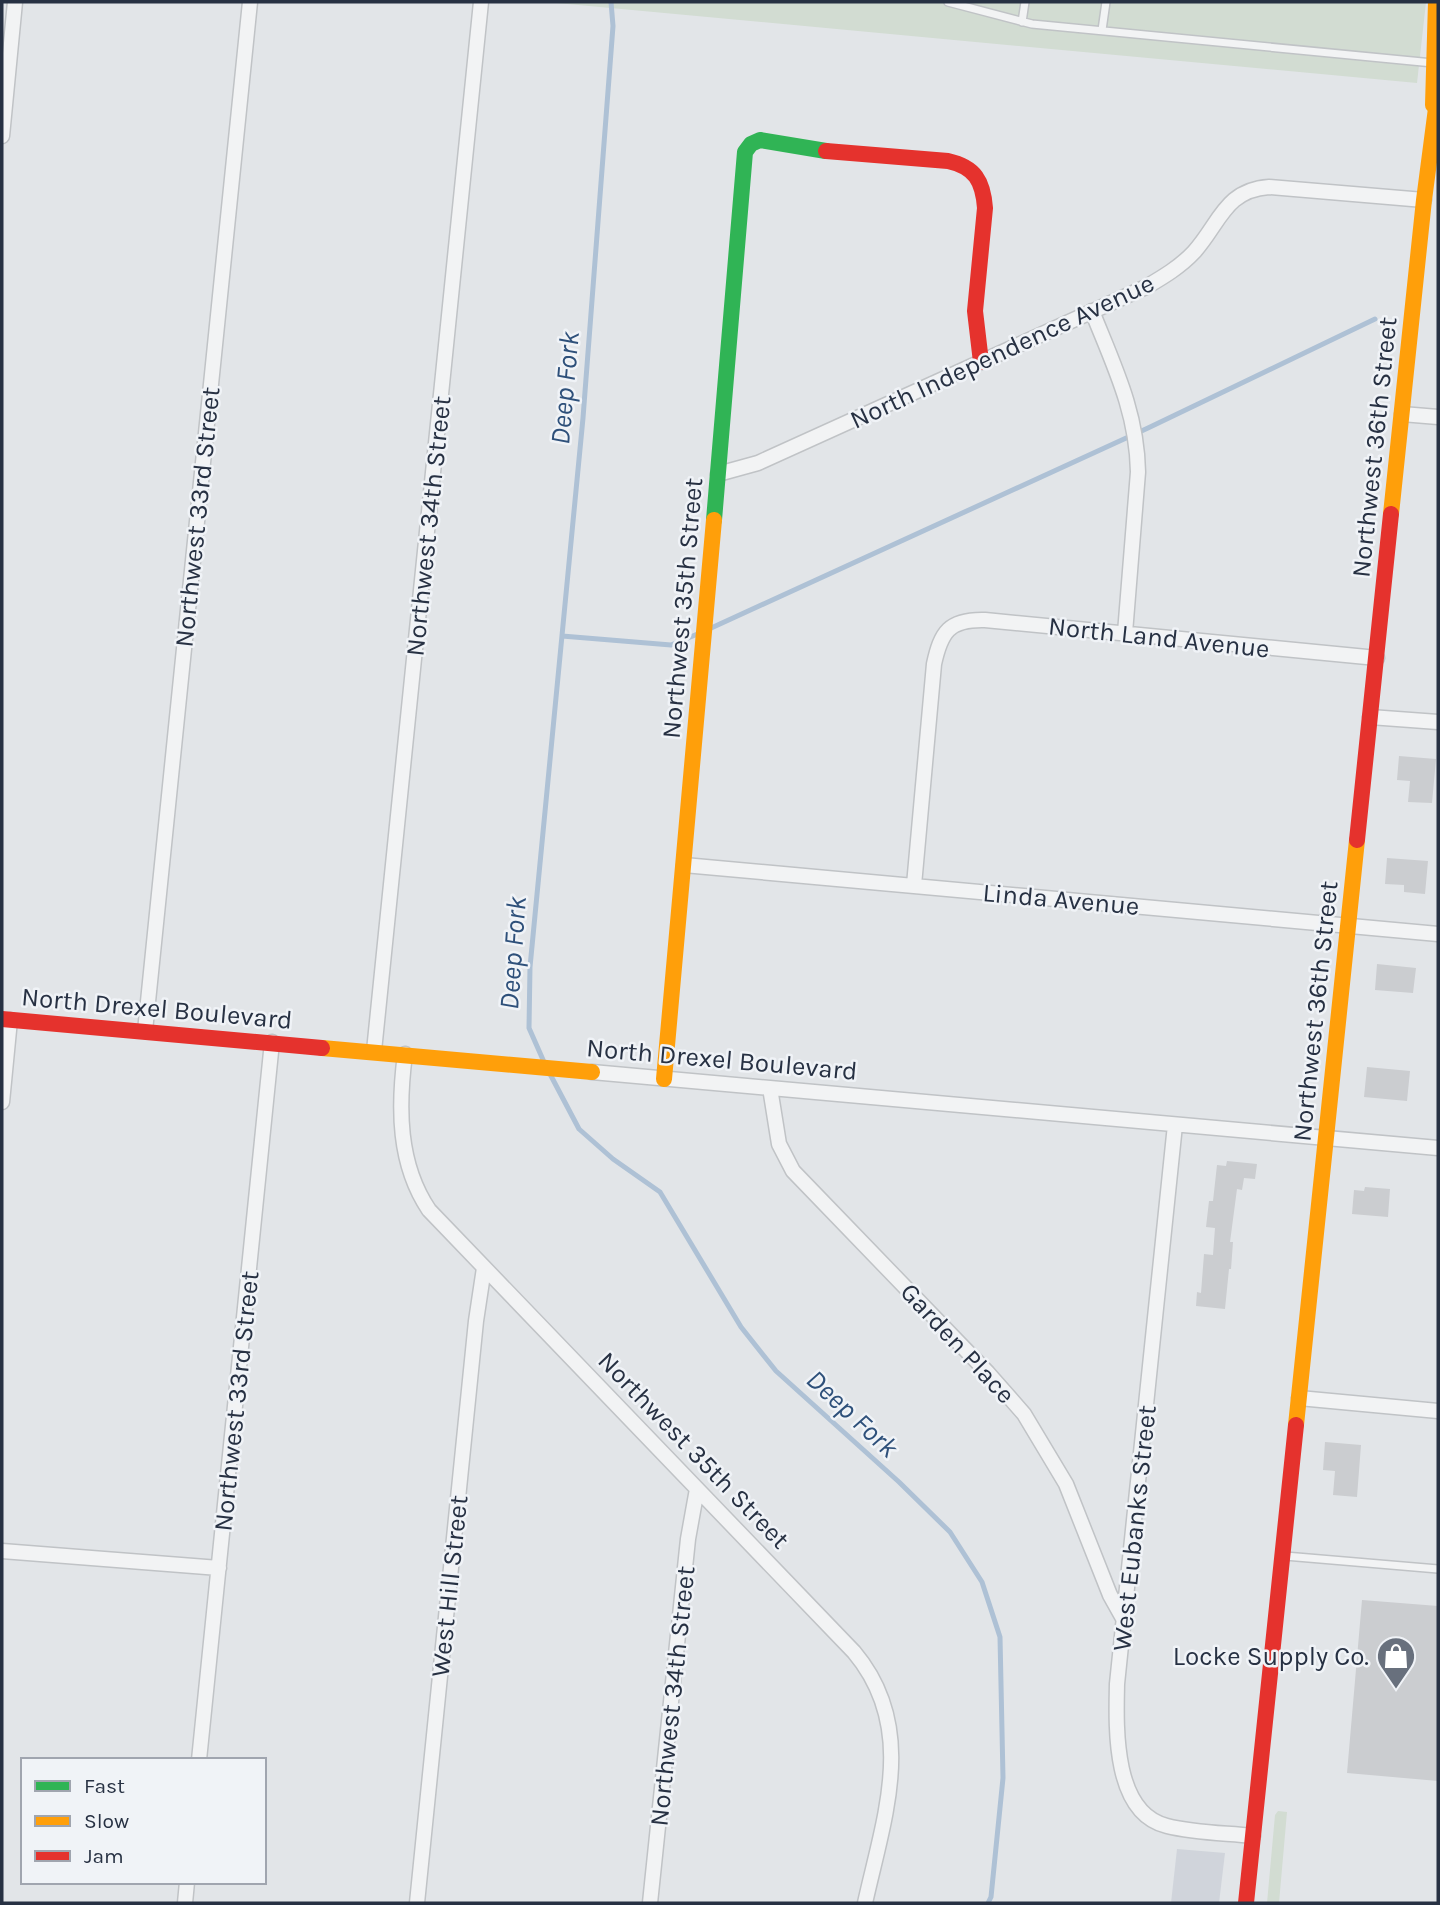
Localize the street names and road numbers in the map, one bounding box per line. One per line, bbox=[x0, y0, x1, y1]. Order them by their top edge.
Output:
street label: North Independence Avenue bbox=[845, 267, 1159, 436]
street label: Northwest 36th Street bbox=[1345, 315, 1404, 579]
street label: Northwest 33rd Street bbox=[168, 385, 227, 649]
street label: Northwest 34th Street bbox=[399, 394, 458, 658]
street label: Northwest 35th Street bbox=[656, 476, 709, 740]
street label: North Land Avenue bbox=[1047, 610, 1271, 665]
street label: Linda Avenue bbox=[981, 877, 1141, 922]
street label: Northwest 36th Street bbox=[1286, 879, 1345, 1143]
street label: North Drexel Boulevard bbox=[20, 981, 294, 1036]
street label: North Drexel Boulevard bbox=[585, 1032, 859, 1087]
street label: Northwest 33rd Street bbox=[207, 1269, 266, 1533]
street label: Garden Place bbox=[894, 1277, 1021, 1410]
street label: Northwest 35th Street bbox=[592, 1345, 796, 1555]
street label: West Eubanks Street bbox=[1106, 1403, 1163, 1653]
street label: West Hill Street bbox=[425, 1493, 474, 1678]
street label: Northwest 34th Street bbox=[643, 1564, 702, 1828]

